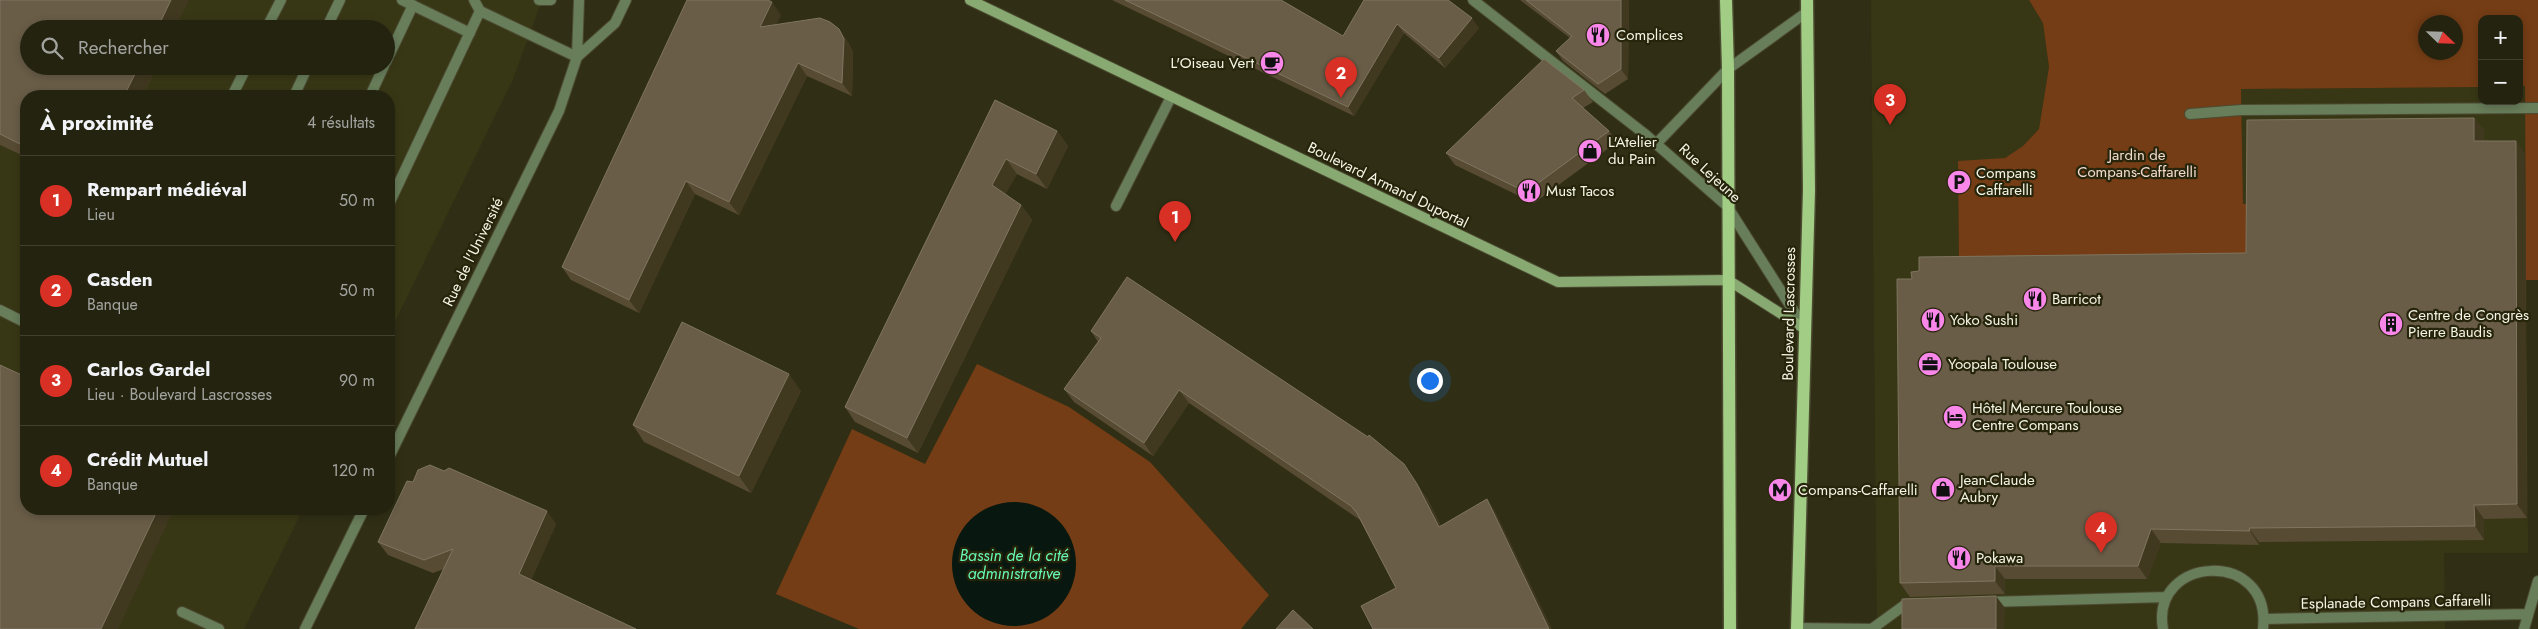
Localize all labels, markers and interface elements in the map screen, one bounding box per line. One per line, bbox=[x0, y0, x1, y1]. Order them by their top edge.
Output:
north arrow bbox=[2418, 15, 2463, 60]
map controls bbox=[2478, 15, 2523, 105]
button: + bbox=[2478, 15, 2523, 60]
search box bbox=[20, 20, 395, 75]
restaurant icon: Complices bbox=[1585, 22, 1611, 48]
place label: Complices bbox=[1616, 24, 1683, 46]
icon: search bbox=[38, 34, 66, 62]
text: Rechercher bbox=[78, 34, 169, 61]
cafe icon: L'Oiseau Vert bbox=[1259, 50, 1285, 76]
place label: L'Oiseau Vert bbox=[1170, 52, 1254, 74]
pin: 2 bbox=[1325, 57, 1357, 98]
button: − bbox=[2478, 60, 2523, 105]
pin: 3 bbox=[1874, 84, 1906, 125]
text: À proximité bbox=[40, 108, 154, 138]
text: 4 résultats bbox=[307, 111, 375, 134]
place label: L'Atelier du Pain bbox=[1608, 131, 1658, 170]
street label: Boulevard Armand Duportal bbox=[1304, 136, 1472, 234]
shop icon: L'Atelier du Pain bbox=[1577, 138, 1603, 164]
street label: Rue Lejeune bbox=[1674, 138, 1746, 208]
park label: Jardin de Compans-Caffarelli bbox=[2077, 144, 2197, 183]
place label: Compans Caffarelli bbox=[1976, 162, 2036, 201]
parking icon: Compans Caffarelli bbox=[1946, 169, 1972, 195]
text: Rempart médiéval bbox=[87, 176, 247, 203]
restaurant icon: Must Tacos bbox=[1516, 178, 1542, 204]
place label: Must Tacos bbox=[1546, 180, 1614, 202]
text: 1 bbox=[52, 189, 60, 212]
text: 50 m bbox=[339, 189, 375, 212]
street label: Rue de l'Université bbox=[437, 194, 509, 310]
pin: 1 bbox=[1159, 201, 1191, 242]
text: Lieu bbox=[87, 203, 115, 226]
street label: Boulevard Lascrosses bbox=[1777, 247, 1801, 381]
text: Casden bbox=[87, 266, 153, 293]
text: 2 bbox=[51, 279, 61, 302]
text: 50 m bbox=[339, 279, 375, 302]
restaurant icon: Barricot bbox=[2022, 286, 2048, 312]
place label: Barricot bbox=[2052, 288, 2101, 310]
text: Banque bbox=[87, 293, 138, 316]
place label: Centre de Congrès Pierre Baudis bbox=[2408, 304, 2529, 343]
restaurant icon: Yoko Sushi bbox=[1920, 307, 1946, 333]
place label: Yoko Sushi bbox=[1950, 309, 2018, 331]
building icon: Centre de Congrès Pierre Baudis bbox=[2378, 311, 2404, 337]
office icon: Yoopala Toulouse bbox=[1917, 351, 1943, 377]
place label: Yoopala Toulouse bbox=[1948, 353, 2057, 375]
text: Carlos Gardel bbox=[87, 356, 210, 383]
your location bbox=[1417, 368, 1443, 394]
text: 3 bbox=[51, 369, 61, 392]
text: 90 m bbox=[339, 369, 375, 392]
text: Lieu · Boulevard Lascrosses bbox=[87, 383, 272, 406]
place label: Hôtel Mercure Toulouse Centre Compans bbox=[1972, 397, 2122, 436]
hotel icon: Hôtel Mercure Toulouse Centre Compans bbox=[1942, 404, 1968, 430]
text: Crédit Mutuel bbox=[87, 446, 208, 473]
text: 4 bbox=[50, 459, 62, 482]
text: 120 m bbox=[332, 459, 375, 482]
place label: Jean-Claude Aubry bbox=[1958, 469, 2035, 508]
text: Banque bbox=[87, 473, 138, 496]
shop icon: Jean-Claude Aubry bbox=[1930, 476, 1956, 502]
metro station icon: Compans-Caffarelli bbox=[1767, 477, 1793, 503]
place label: Compans-Caffarelli bbox=[1798, 479, 1918, 501]
pin: 4 bbox=[2085, 512, 2117, 553]
water label: Bassin de la cité administrative bbox=[959, 544, 1070, 585]
restaurant icon: Pokawa bbox=[1946, 545, 1972, 571]
place label: Pokawa bbox=[1976, 547, 2023, 569]
street label: Esplanade Compans Caffarelli bbox=[2301, 589, 2491, 615]

